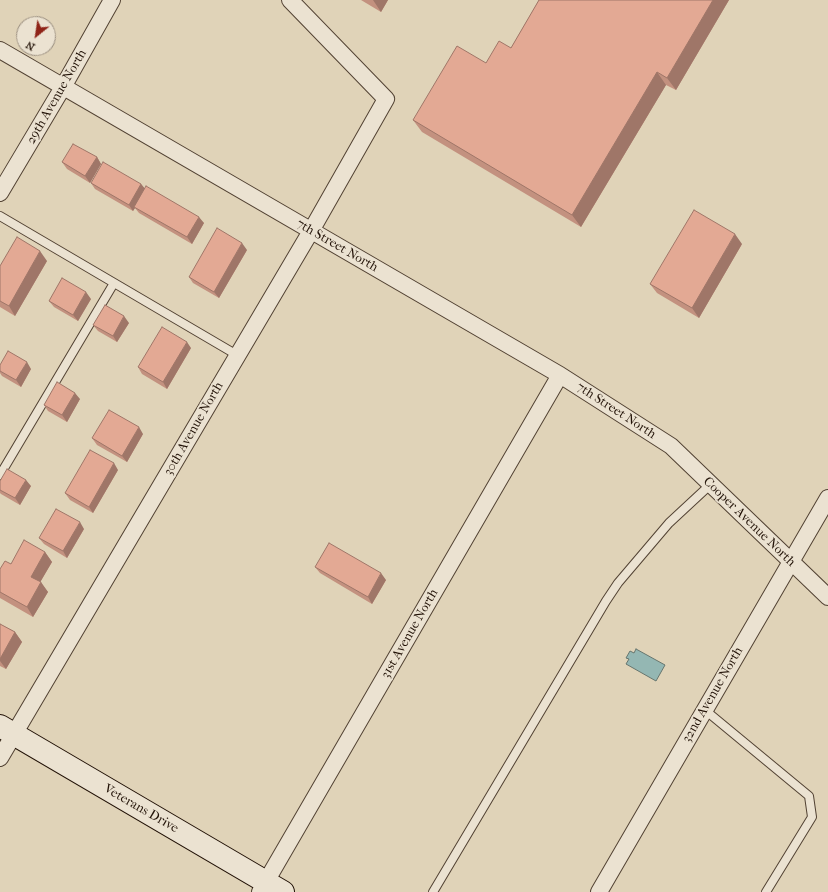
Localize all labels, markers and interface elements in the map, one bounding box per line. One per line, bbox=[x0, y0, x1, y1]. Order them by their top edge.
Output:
north arrow bbox=[16, 16, 56, 56]
street label: 29th Avenue North bbox=[24, 47, 90, 147]
street label: 7th Street North bbox=[293, 216, 381, 276]
street label: 30th Avenue North bbox=[161, 379, 227, 479]
street label: 7th Street North bbox=[573, 379, 659, 443]
street label: Cooper Avenue North bbox=[700, 474, 798, 570]
street label: 31st Avenue North bbox=[378, 587, 442, 681]
street label: 32nd Avenue North bbox=[679, 644, 747, 746]
street label: Veterans Drive bbox=[101, 781, 181, 837]

